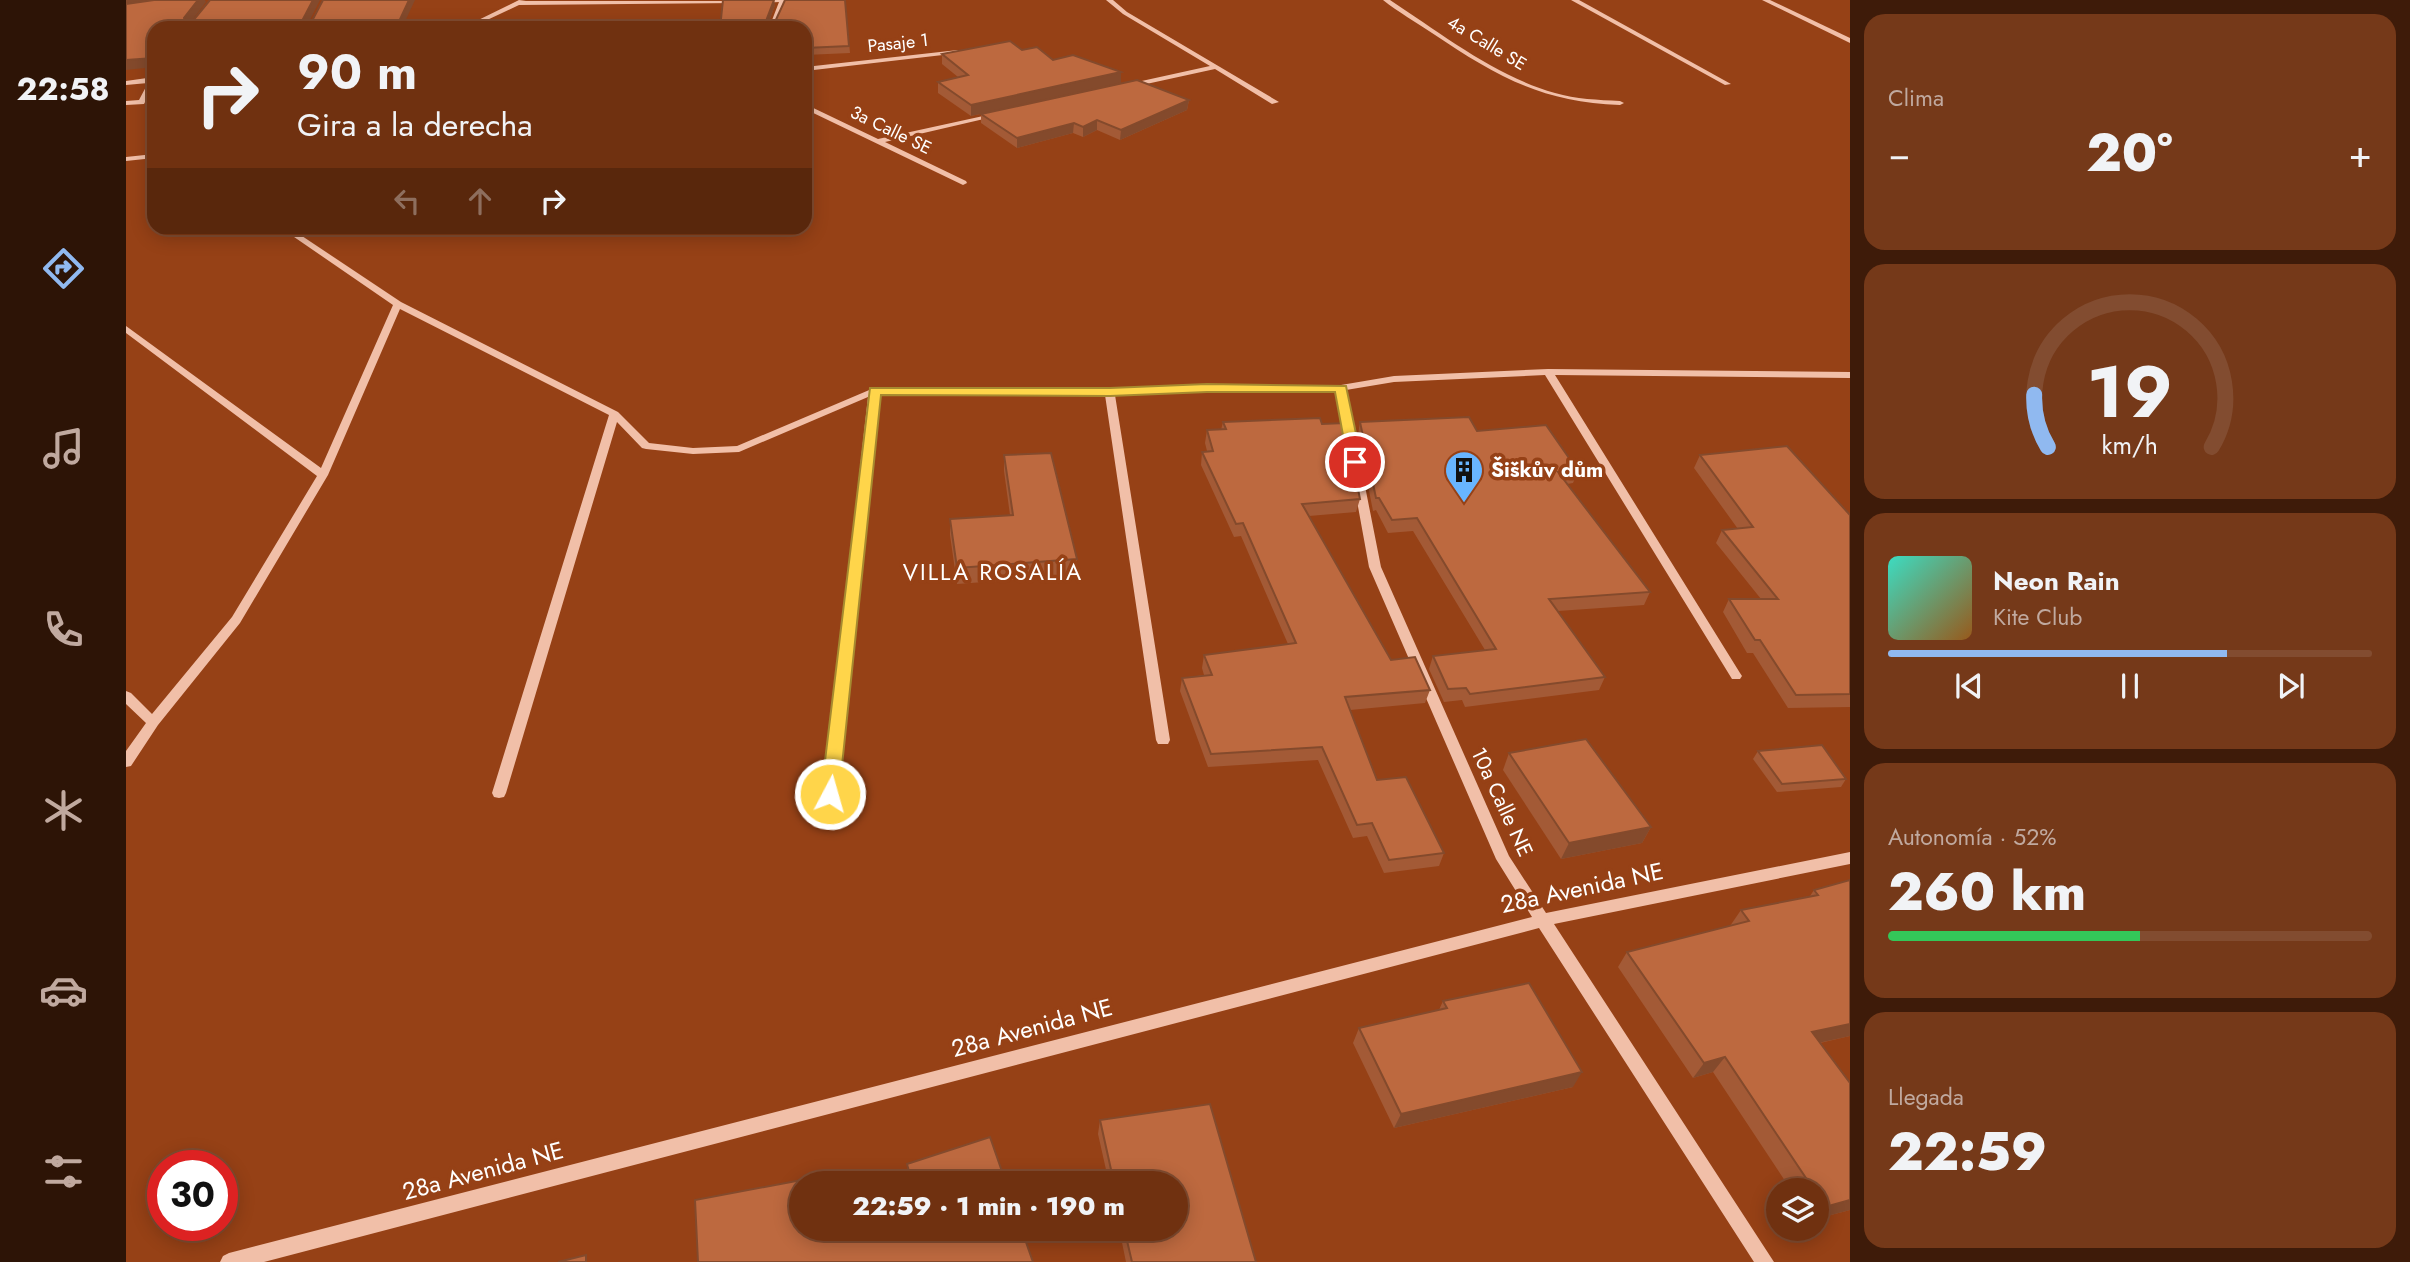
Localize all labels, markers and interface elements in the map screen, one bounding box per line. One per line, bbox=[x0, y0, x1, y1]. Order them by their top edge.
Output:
street label: 4a Calle SE bbox=[1442, 9, 1532, 77]
street label: Pasaje 1 bbox=[866, 27, 930, 59]
text: 90 m bbox=[297, 37, 417, 107]
icon: right bbox=[182, 49, 273, 140]
text: 22:58 bbox=[17, 66, 110, 112]
text: Clima bbox=[1888, 81, 1944, 115]
street label: 3a Calle SE bbox=[846, 99, 936, 161]
text: Gira a la derecha bbox=[297, 102, 533, 148]
text: 20° bbox=[2086, 115, 2173, 191]
text: − bbox=[1888, 126, 1910, 181]
text: + bbox=[2349, 126, 2372, 181]
icon: left bbox=[388, 182, 426, 220]
icon: ahead bbox=[461, 182, 499, 220]
icon: right bbox=[534, 182, 572, 220]
icon: directions bbox=[39, 244, 88, 293]
text: 19 bbox=[2087, 340, 2173, 445]
icon: music bbox=[39, 424, 88, 473]
text: km/h bbox=[2102, 427, 2158, 463]
pin bbox=[1325, 432, 1385, 492]
icon: arrive bbox=[1336, 443, 1374, 481]
building icon: Šiškův dům bbox=[1443, 449, 1485, 504]
place label: Šiškův dům bbox=[1491, 455, 1603, 485]
district label: VILLA ROSALÍA bbox=[903, 555, 1083, 589]
text: Neon Rain bbox=[1993, 562, 2120, 600]
text: Kite Club bbox=[1993, 600, 2082, 634]
icon: phone bbox=[39, 605, 88, 654]
icon: previous bbox=[1950, 667, 1988, 705]
icon: pause bbox=[2111, 667, 2149, 705]
icon: next bbox=[2272, 667, 2310, 705]
street label: 10a Calle NE bbox=[1464, 742, 1540, 862]
position arrow bbox=[793, 757, 867, 831]
icon: climate bbox=[39, 786, 88, 835]
text: Autonomía · 52% bbox=[1888, 820, 2057, 854]
street label: 28a Avenida NE bbox=[1497, 853, 1667, 922]
text: 260 km bbox=[1888, 854, 2086, 930]
icon: car bbox=[39, 966, 88, 1015]
street label: 28a Avenida NE bbox=[947, 989, 1116, 1066]
text: Llegada bbox=[1888, 1080, 1964, 1114]
text: 22:59 bbox=[1888, 1114, 2047, 1190]
street label: 28a Avenida NE bbox=[398, 1132, 567, 1209]
icon: filters bbox=[39, 1147, 88, 1196]
speed limit sign: 30 bbox=[147, 1150, 238, 1241]
map controls bbox=[1766, 1178, 1829, 1241]
button: layers bbox=[1766, 1178, 1829, 1241]
text: 22:59 · 1 min · 190 m bbox=[852, 1187, 1125, 1225]

